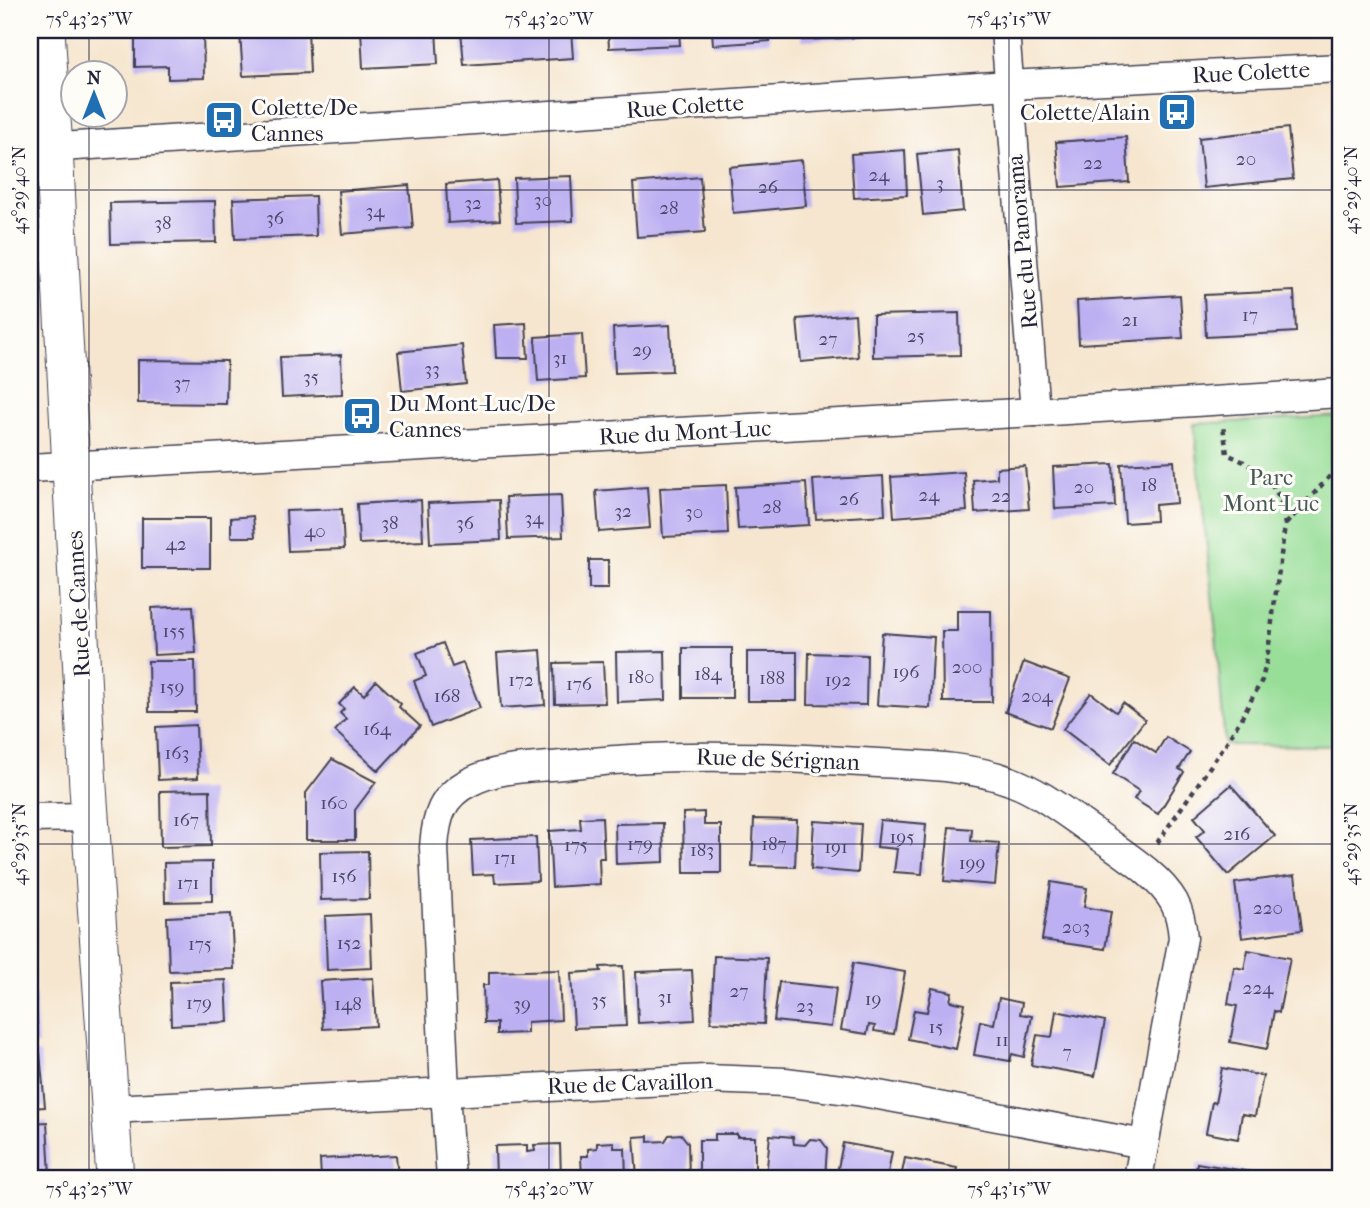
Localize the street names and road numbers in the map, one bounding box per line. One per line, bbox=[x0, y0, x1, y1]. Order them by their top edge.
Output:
street label: Rue Colette bbox=[1191, 56, 1311, 89]
street label: Rue Colette bbox=[625, 89, 745, 124]
street label: Rue du Panorama bbox=[1001, 153, 1044, 330]
street label: Rue du Mont-Luc bbox=[598, 415, 772, 450]
street label: Rue de Cannes bbox=[61, 530, 96, 678]
street label: Rue de Sérignan bbox=[696, 743, 861, 776]
street label: Rue de Cavaillon bbox=[546, 1067, 714, 1100]

